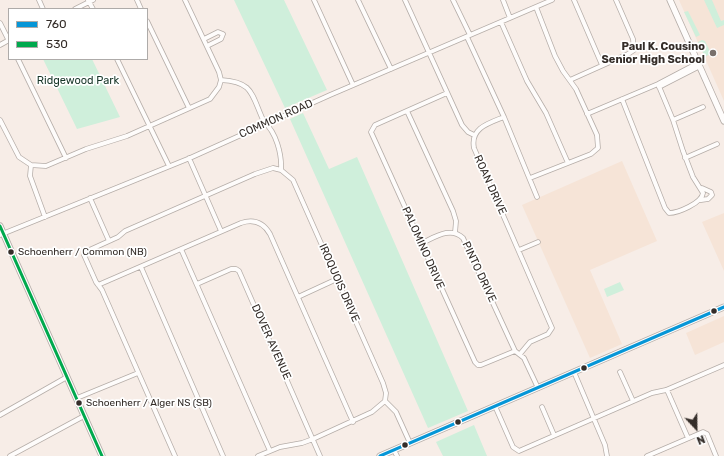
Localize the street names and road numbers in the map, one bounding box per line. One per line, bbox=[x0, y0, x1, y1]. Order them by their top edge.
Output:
street label: COMMON ROAD bbox=[237, 97, 315, 141]
street label: ROAN DRIVE bbox=[471, 153, 509, 217]
street label: PALOMINO DRIVE bbox=[399, 205, 447, 291]
street label: PINTO DRIVE bbox=[459, 239, 499, 305]
street label: IROQUOIS DRIVE bbox=[316, 242, 362, 324]
street label: DOVER AVENUE bbox=[248, 302, 294, 382]

